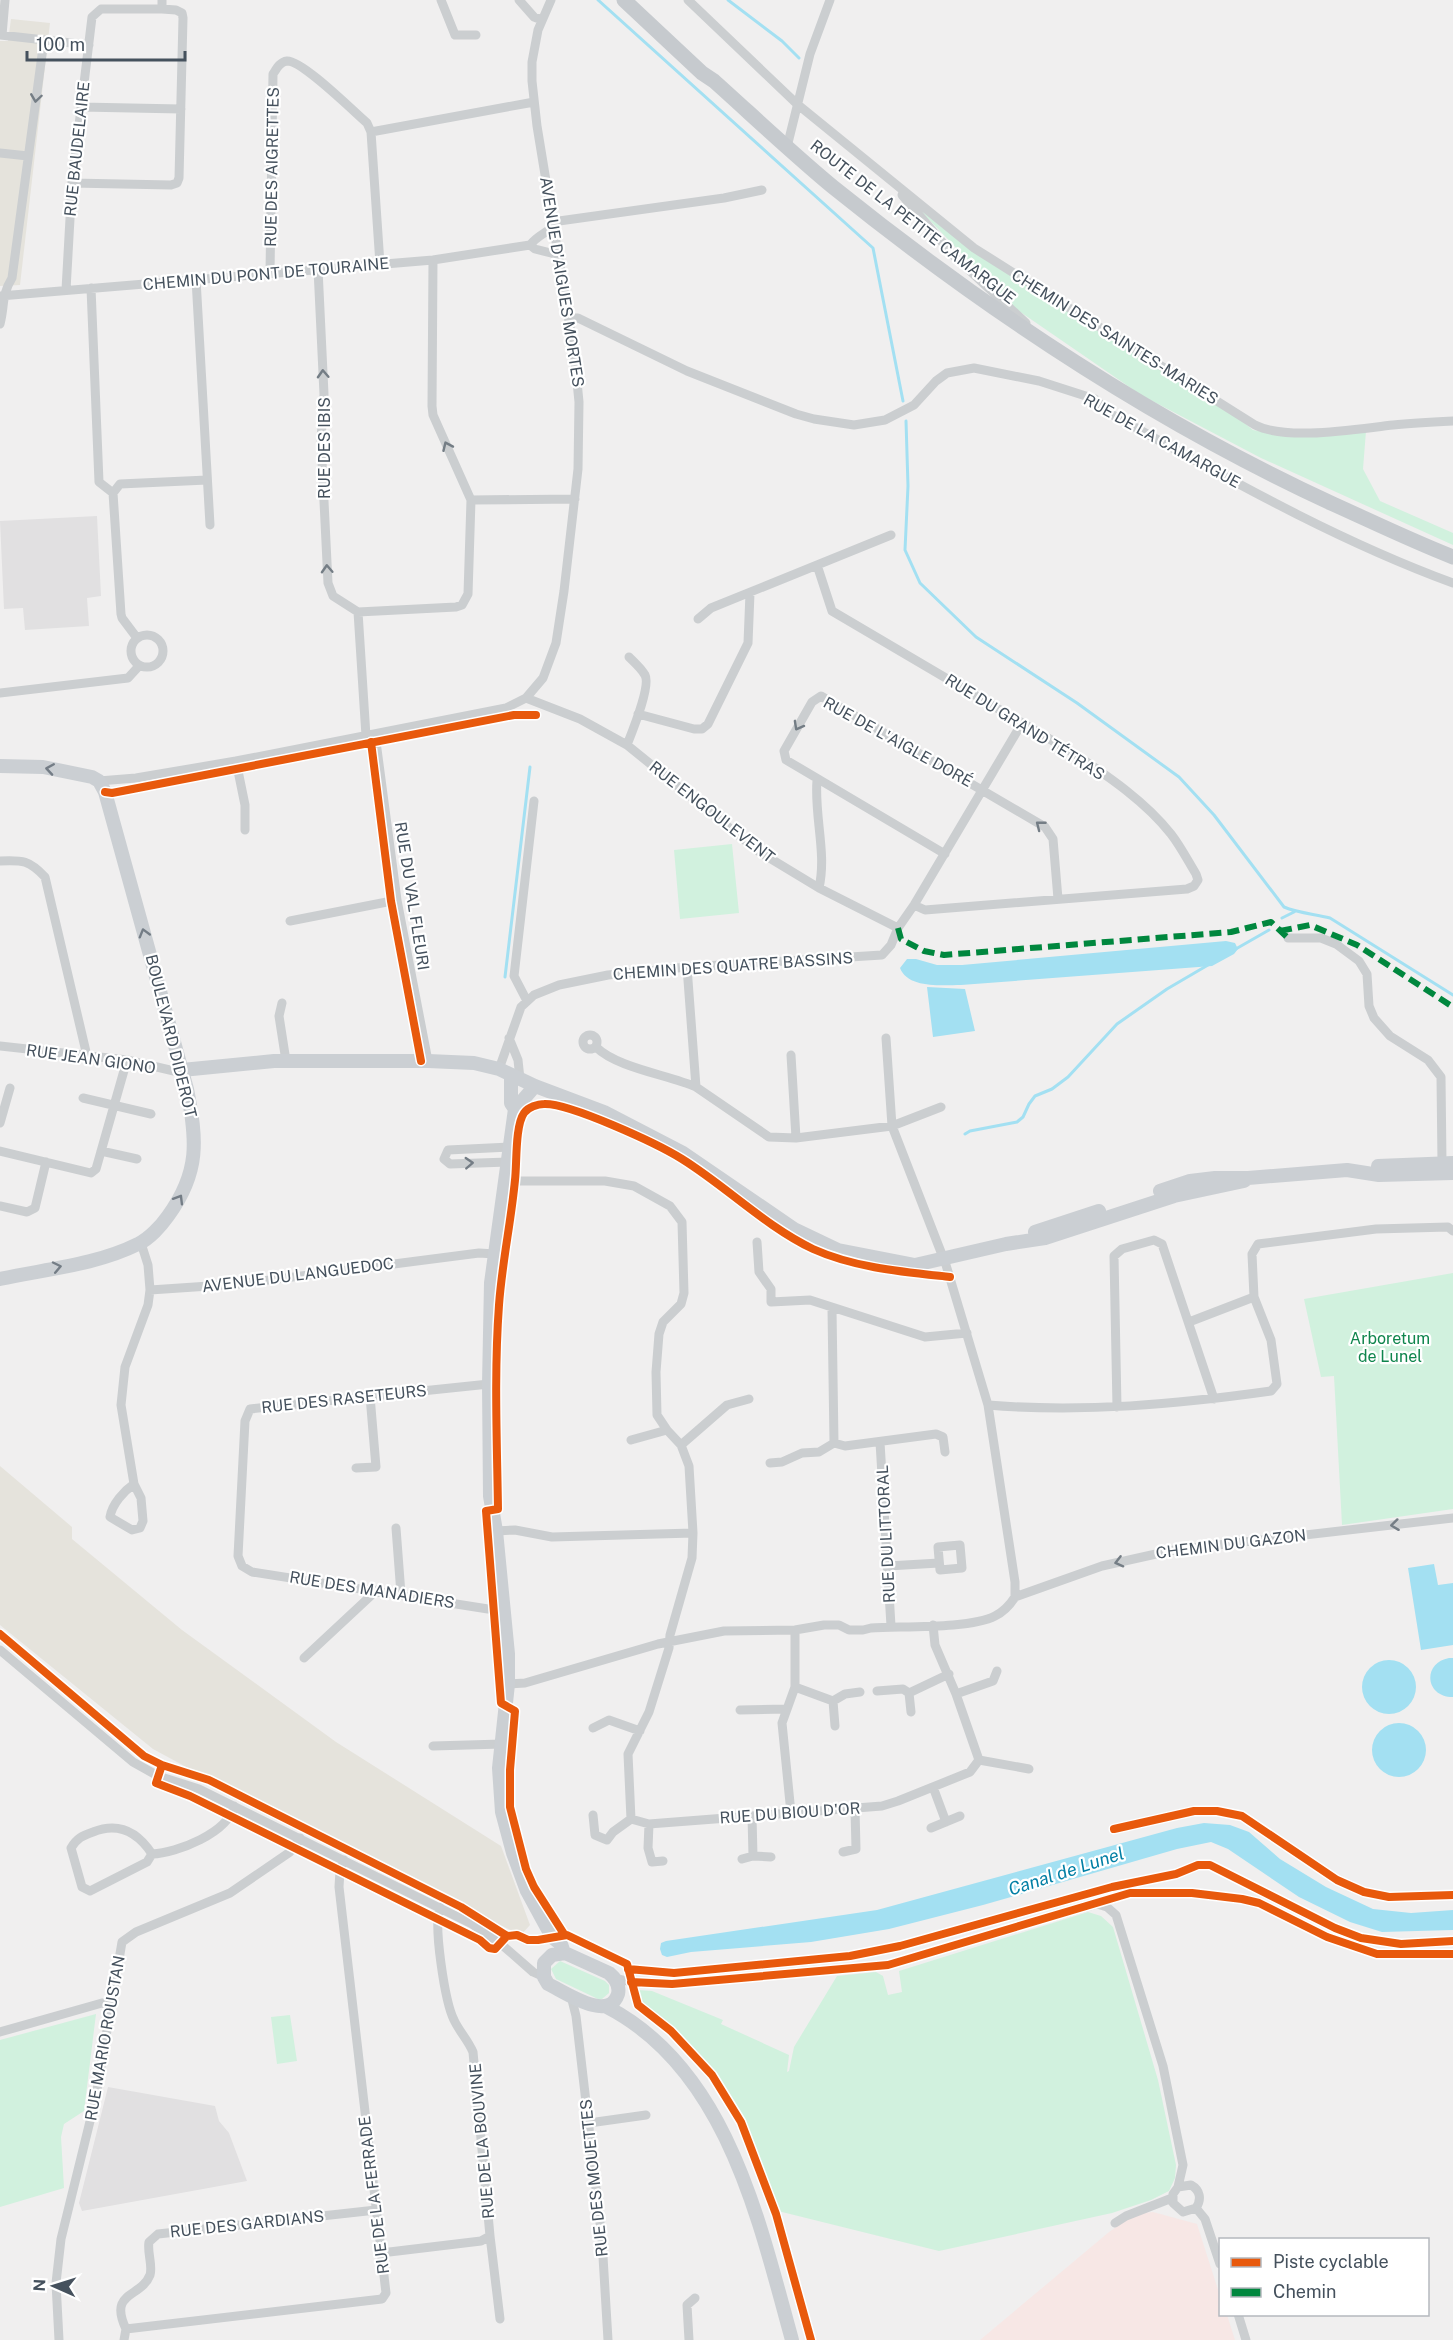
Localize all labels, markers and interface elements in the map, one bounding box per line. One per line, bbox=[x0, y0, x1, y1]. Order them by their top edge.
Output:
scale bar bbox=[27, 24, 184, 62]
text: 100 m bbox=[36, 34, 85, 55]
street label: RUE BAUDELAIRE bbox=[60, 81, 94, 217]
street label: RUE DES AIGRETTES bbox=[261, 87, 283, 247]
one-way arrow bbox=[31, 93, 43, 102]
street label: ROUTE DE LA PETITE CAMARGUE bbox=[807, 136, 1019, 308]
street label: AVENUE D'AIGUES MORTES bbox=[536, 176, 588, 388]
street label: CHEMIN DU PONT DE TOURAINE bbox=[142, 254, 390, 294]
street label: CHEMIN DES SAINTES-MARIES bbox=[1008, 265, 1222, 409]
one-way arrow bbox=[317, 369, 330, 378]
street label: RUE DE LA CAMARGUE bbox=[1080, 390, 1244, 492]
street label: RUE DES IBIS bbox=[315, 397, 334, 499]
one-way arrow bbox=[442, 442, 454, 453]
one-way arrow bbox=[321, 564, 334, 573]
street label: RUE DU GRAND TÉTRAS bbox=[942, 669, 1109, 784]
street label: RUE DE L'AIGLE DORÉ bbox=[820, 692, 977, 791]
one-way arrow bbox=[794, 720, 805, 731]
street label: RUE ENGOULEVENT bbox=[646, 757, 779, 867]
one-way arrow bbox=[46, 763, 55, 775]
street label: RUE DU VAL FLEURI bbox=[391, 820, 433, 972]
one-way arrow bbox=[1036, 821, 1047, 832]
one-way arrow bbox=[139, 928, 152, 938]
street label: CHEMIN DES QUATRE BASSINS bbox=[612, 948, 854, 984]
street label: BOULEVARD DIDEROT bbox=[142, 952, 201, 1120]
street label: RUE JEAN GIONO bbox=[25, 1040, 157, 1078]
one-way arrow bbox=[465, 1157, 474, 1170]
one-way arrow bbox=[172, 1195, 184, 1205]
street label: AVENUE DU LANGUEDOC bbox=[201, 1254, 395, 1296]
one-way arrow bbox=[52, 1261, 62, 1274]
park label: Arboretum de Lunel bbox=[1350, 1329, 1430, 1366]
street label: RUE DES RASETEURS bbox=[260, 1381, 428, 1417]
street label: RUE DU LITTORAL bbox=[873, 1465, 899, 1603]
one-way arrow bbox=[1390, 1518, 1399, 1530]
street label: CHEMIN DU GAZON bbox=[1155, 1525, 1307, 1563]
one-way arrow bbox=[1114, 1554, 1124, 1567]
street label: RUE DES MANADIERS bbox=[288, 1568, 456, 1612]
street label: RUE DU BIOU D'OR bbox=[719, 1799, 861, 1827]
water label: Canal de Lunel bbox=[1006, 1842, 1126, 1900]
street label: RUE MARIO ROUSTAN bbox=[81, 1954, 129, 2122]
street label: RUE DE LA BOUVINE bbox=[466, 2063, 498, 2219]
street label: RUE DES MOUETTES bbox=[576, 2098, 612, 2258]
street label: RUE DE LA FERRADE bbox=[355, 2115, 393, 2275]
street label: RUE DES GARDIANS bbox=[169, 2206, 325, 2242]
legend bbox=[1219, 2238, 1429, 2316]
text: Piste cyclable bbox=[1273, 2251, 1389, 2272]
north arrow bbox=[24, 2256, 84, 2316]
text: N bbox=[30, 2278, 49, 2292]
text: Chemin bbox=[1273, 2281, 1337, 2302]

